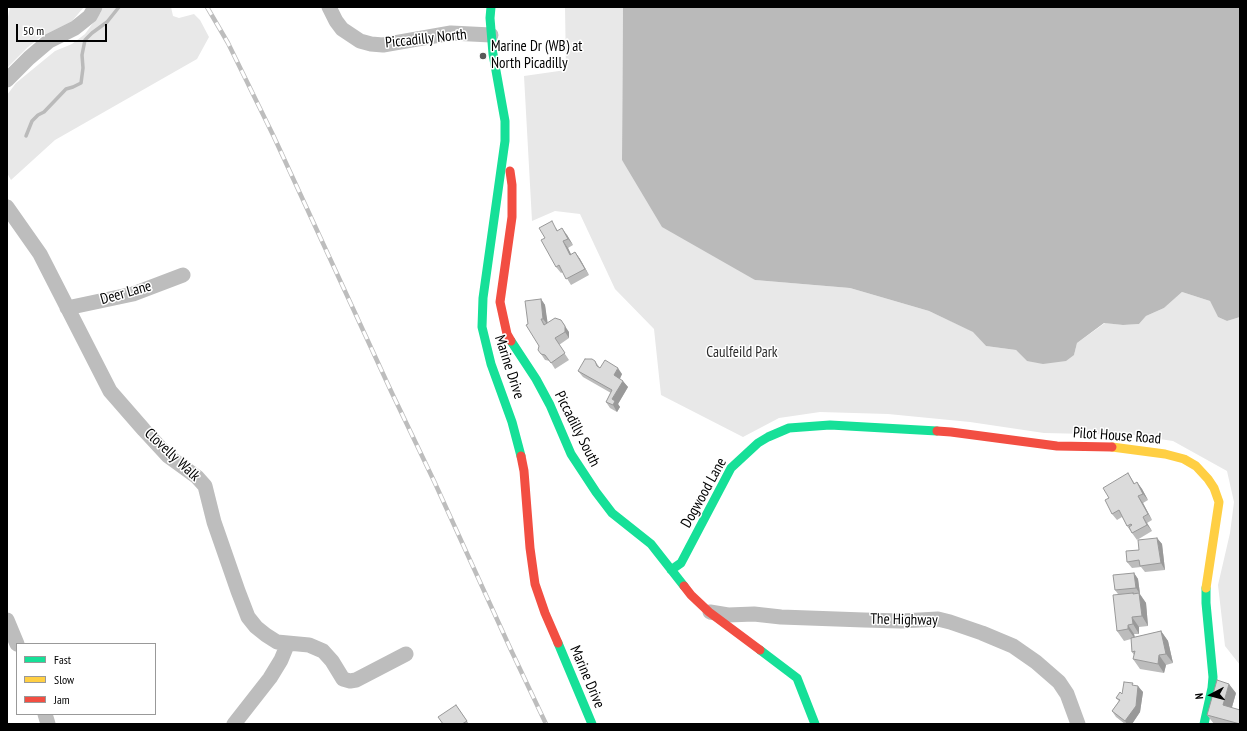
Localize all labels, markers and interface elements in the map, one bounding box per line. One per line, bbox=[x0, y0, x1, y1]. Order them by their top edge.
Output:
scale bar bbox=[18, 16, 109, 42]
text: 50 m bbox=[23, 23, 44, 38]
street label: Piccadilly North bbox=[384, 26, 468, 52]
place label: Marine Dr (WB) at North Picadilly bbox=[491, 38, 582, 73]
marker: Marine Dr (WB) at North Picadilly bbox=[478, 51, 488, 61]
street label: Deer Lane bbox=[98, 277, 154, 309]
street label: Marine Drive bbox=[490, 333, 528, 401]
park label: Caulfeild Park bbox=[706, 344, 778, 362]
street label: Piccadilly South bbox=[550, 388, 604, 470]
street label: Pilot House Road bbox=[1072, 424, 1162, 448]
street label: Clovelly Walk bbox=[140, 425, 204, 485]
street label: Dogwood Lane bbox=[677, 455, 731, 531]
street label: The Highway bbox=[870, 610, 938, 630]
legend bbox=[16, 643, 156, 715]
street label: Marine Drive bbox=[566, 643, 608, 711]
text: Fast bbox=[54, 652, 71, 667]
text: Slow bbox=[54, 672, 74, 687]
north arrow bbox=[1191, 675, 1231, 715]
text: Jam bbox=[54, 692, 70, 707]
text: N bbox=[1192, 693, 1206, 700]

